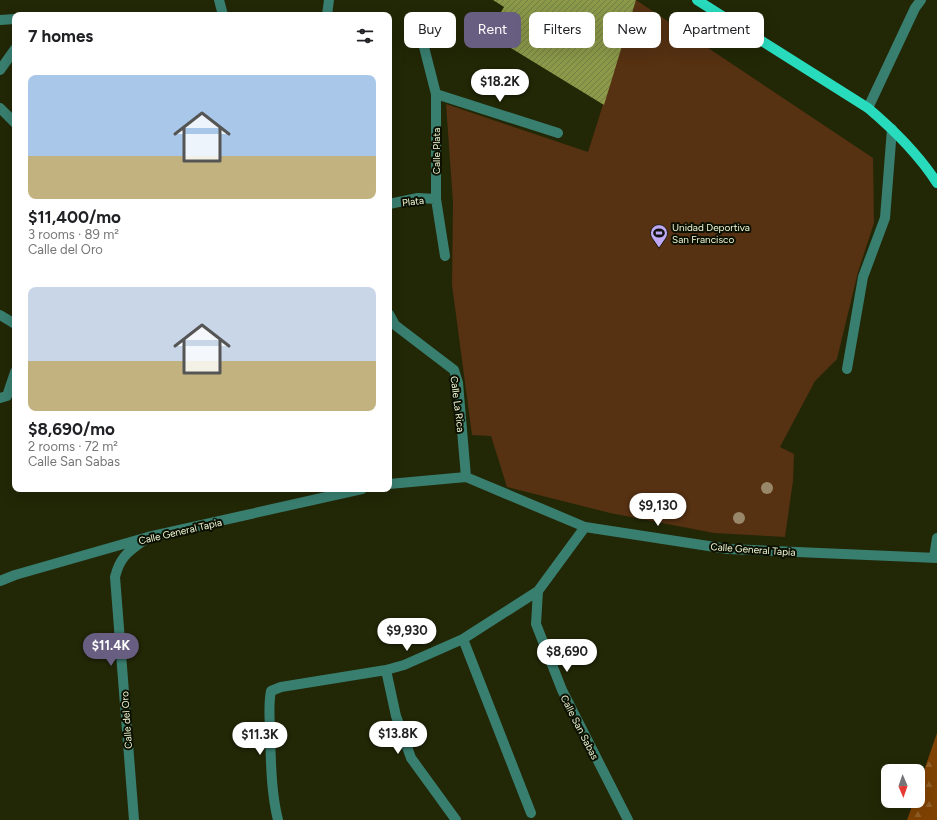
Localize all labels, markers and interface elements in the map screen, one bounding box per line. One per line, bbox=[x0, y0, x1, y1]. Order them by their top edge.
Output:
chip: Buy bbox=[404, 12, 456, 48]
chip: Rent bbox=[464, 12, 521, 48]
chip: Filters bbox=[529, 12, 595, 48]
chip: New bbox=[603, 12, 661, 48]
chip: Apartment bbox=[669, 12, 764, 48]
icon: filters bbox=[354, 25, 376, 47]
text: 7 homes bbox=[28, 26, 93, 46]
pin: $18.2K bbox=[467, 69, 533, 103]
text: $18.2K bbox=[480, 74, 520, 89]
icon: home bbox=[166, 101, 238, 173]
street label: Calle Plata bbox=[430, 128, 443, 174]
street label: Plata bbox=[401, 194, 425, 209]
text: $11,400/mo bbox=[28, 207, 121, 227]
place label: Unidad Deportiva San Francisco bbox=[672, 221, 750, 246]
sports icon: Unidad Deportiva San Francisco bbox=[649, 223, 669, 248]
text: 3 rooms · 89 m² bbox=[28, 227, 119, 242]
text: Calle del Oro bbox=[28, 242, 103, 257]
icon: home bbox=[166, 313, 238, 385]
street label: Calle La Rica bbox=[448, 375, 467, 433]
text: $8,690/mo bbox=[28, 419, 115, 439]
text: 2 rooms · 72 m² bbox=[28, 439, 118, 454]
text: Calle San Sabas bbox=[28, 454, 120, 469]
pin: $9,130 bbox=[625, 493, 691, 527]
text: $9,130 bbox=[638, 498, 678, 513]
street label: Calle General Tapia bbox=[137, 516, 223, 547]
street label: Calle General Tapia bbox=[710, 540, 796, 559]
pin: $9,930 bbox=[374, 618, 440, 652]
text: $9,930 bbox=[386, 623, 428, 638]
pin: $11.4K bbox=[78, 633, 144, 667]
text: $11.4K bbox=[92, 638, 130, 653]
pin: $8,690 bbox=[534, 639, 600, 673]
text: $8,690 bbox=[546, 644, 588, 659]
street label: Calle del Oro bbox=[118, 691, 135, 749]
street label: Calle San Sabas bbox=[558, 693, 602, 762]
pin: $13.8K bbox=[365, 721, 431, 755]
pin: $11.3K bbox=[227, 722, 293, 756]
text: $13.8K bbox=[378, 726, 418, 741]
text: $11.3K bbox=[241, 727, 279, 742]
north arrow bbox=[881, 764, 925, 808]
map controls bbox=[881, 764, 925, 808]

